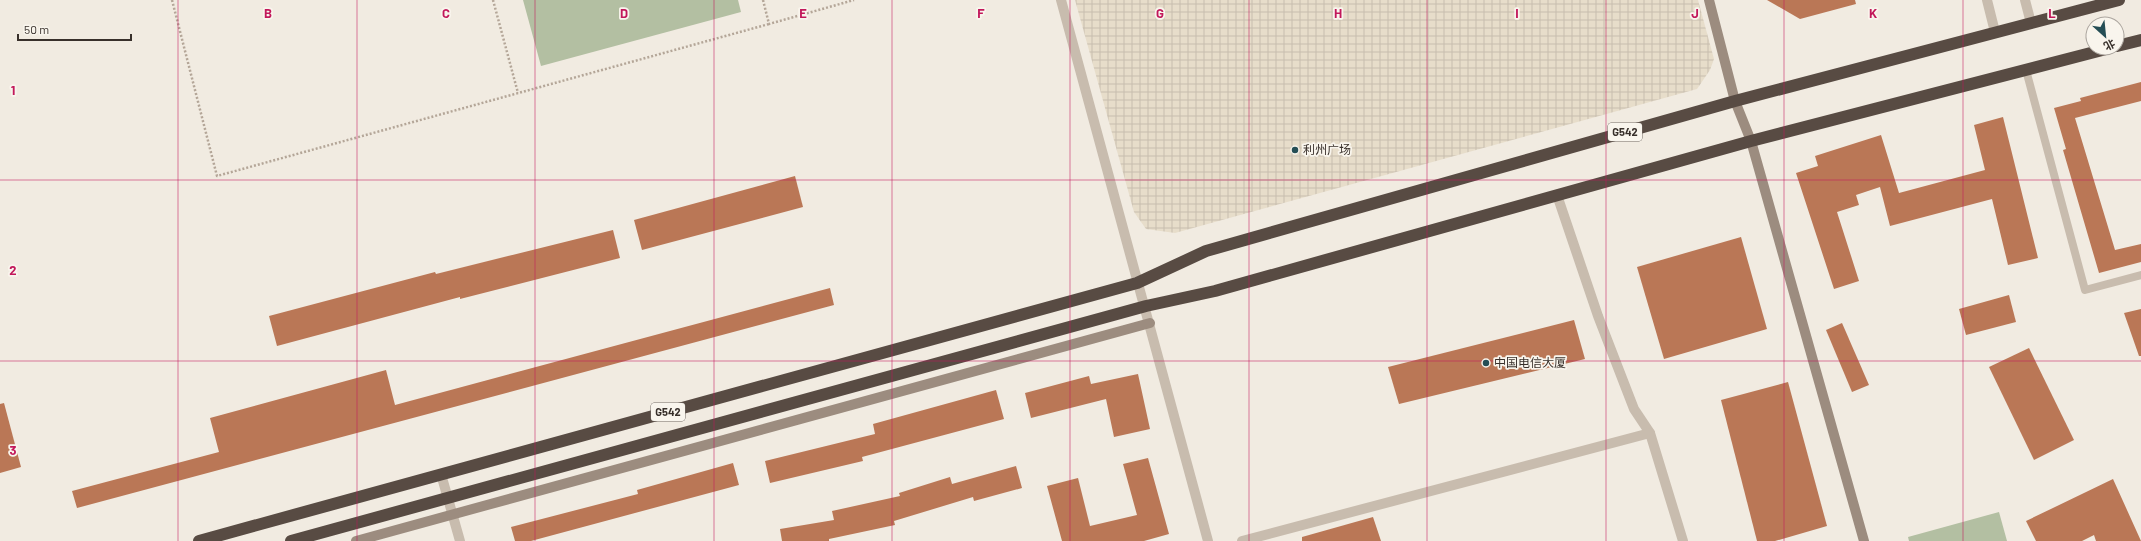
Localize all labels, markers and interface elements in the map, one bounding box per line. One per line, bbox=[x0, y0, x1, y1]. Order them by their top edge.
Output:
text: B bbox=[264, 5, 272, 21]
text: C bbox=[442, 5, 450, 21]
text: D bbox=[620, 5, 628, 21]
text: E bbox=[799, 5, 807, 21]
text: F bbox=[977, 5, 985, 21]
text: G bbox=[1156, 5, 1164, 21]
text: H bbox=[1334, 5, 1342, 21]
text: I bbox=[1515, 5, 1519, 21]
text: J bbox=[1691, 5, 1699, 21]
text: K bbox=[1869, 5, 1877, 21]
text: L bbox=[2048, 5, 2056, 21]
scale bar bbox=[18, 16, 131, 42]
north arrow bbox=[2085, 16, 2125, 56]
text: 50 m bbox=[24, 22, 49, 36]
text: 北 bbox=[2102, 37, 2118, 54]
text: 1 bbox=[11, 82, 15, 98]
road number: G542 bbox=[1608, 123, 1642, 141]
place label: 利州广场 bbox=[1303, 142, 1351, 156]
marker: 利州广场 bbox=[1290, 145, 1300, 155]
text: 2 bbox=[9, 262, 17, 278]
place label: 中国电信大厦 bbox=[1494, 355, 1566, 369]
marker: 中国电信大厦 bbox=[1481, 358, 1491, 368]
road number: G542 bbox=[651, 403, 685, 421]
text: 3 bbox=[9, 442, 17, 458]

